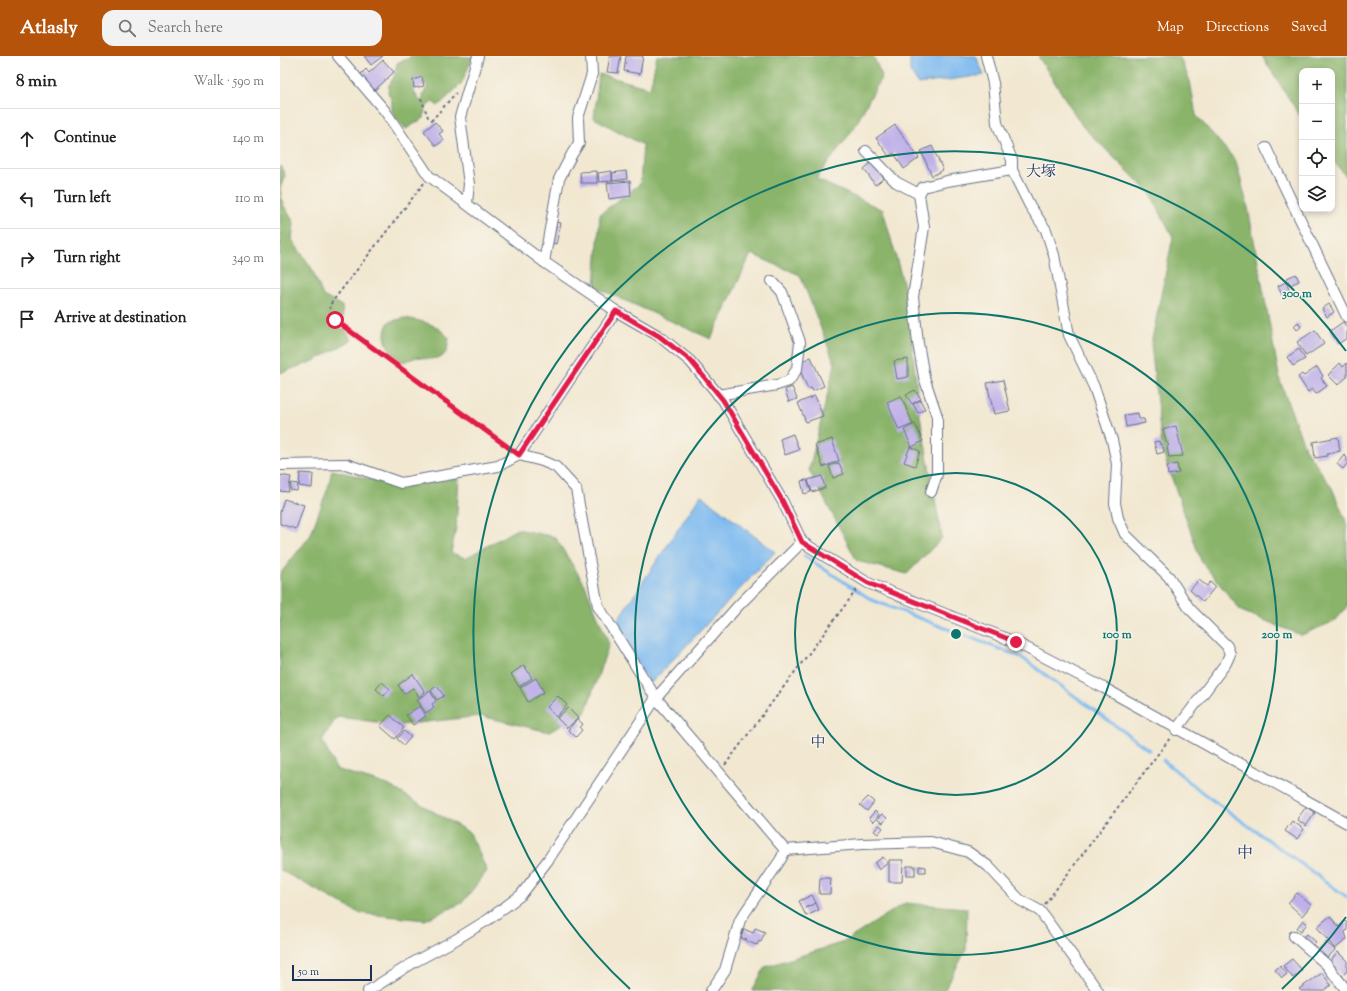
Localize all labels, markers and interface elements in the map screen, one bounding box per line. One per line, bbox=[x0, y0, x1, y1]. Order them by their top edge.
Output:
search box bbox=[102, 10, 382, 46]
text: Atlasly bbox=[20, 15, 78, 42]
icon: search bbox=[116, 17, 138, 39]
text: Search here bbox=[148, 18, 223, 39]
text: Map bbox=[1157, 18, 1184, 38]
text: Directions bbox=[1206, 18, 1269, 38]
text: Saved bbox=[1291, 18, 1327, 38]
map controls bbox=[1299, 68, 1335, 212]
button: + bbox=[1299, 68, 1335, 104]
text: 8 min bbox=[16, 70, 57, 94]
text: Walk · 590 m bbox=[194, 73, 264, 91]
button: − bbox=[1299, 104, 1335, 140]
icon: ahead bbox=[16, 128, 38, 150]
text: Continue bbox=[54, 128, 116, 149]
text: 140 m bbox=[233, 130, 264, 148]
button: locate bbox=[1299, 140, 1335, 176]
district label: 大塚 bbox=[1026, 162, 1056, 183]
button: layers bbox=[1299, 176, 1335, 212]
icon: left bbox=[16, 188, 38, 210]
text: Turn left bbox=[54, 188, 111, 209]
text: 110 m bbox=[235, 190, 264, 208]
icon: right bbox=[16, 248, 38, 270]
text: Turn right bbox=[54, 248, 120, 269]
text: 340 m bbox=[232, 250, 264, 268]
text: 300 m bbox=[1282, 285, 1312, 303]
icon: arrive bbox=[16, 308, 38, 330]
text: Arrive at destination bbox=[54, 308, 187, 329]
route start bbox=[326, 311, 344, 329]
text: 100 m bbox=[1101, 626, 1132, 644]
text: 200 m bbox=[1262, 626, 1292, 644]
centre of rings bbox=[949, 627, 963, 641]
route end bbox=[1007, 633, 1025, 651]
district label: 中 bbox=[810, 733, 826, 754]
district label: 中 bbox=[1237, 843, 1253, 866]
scale bar bbox=[292, 963, 372, 982]
text: 50 m bbox=[298, 964, 319, 980]

